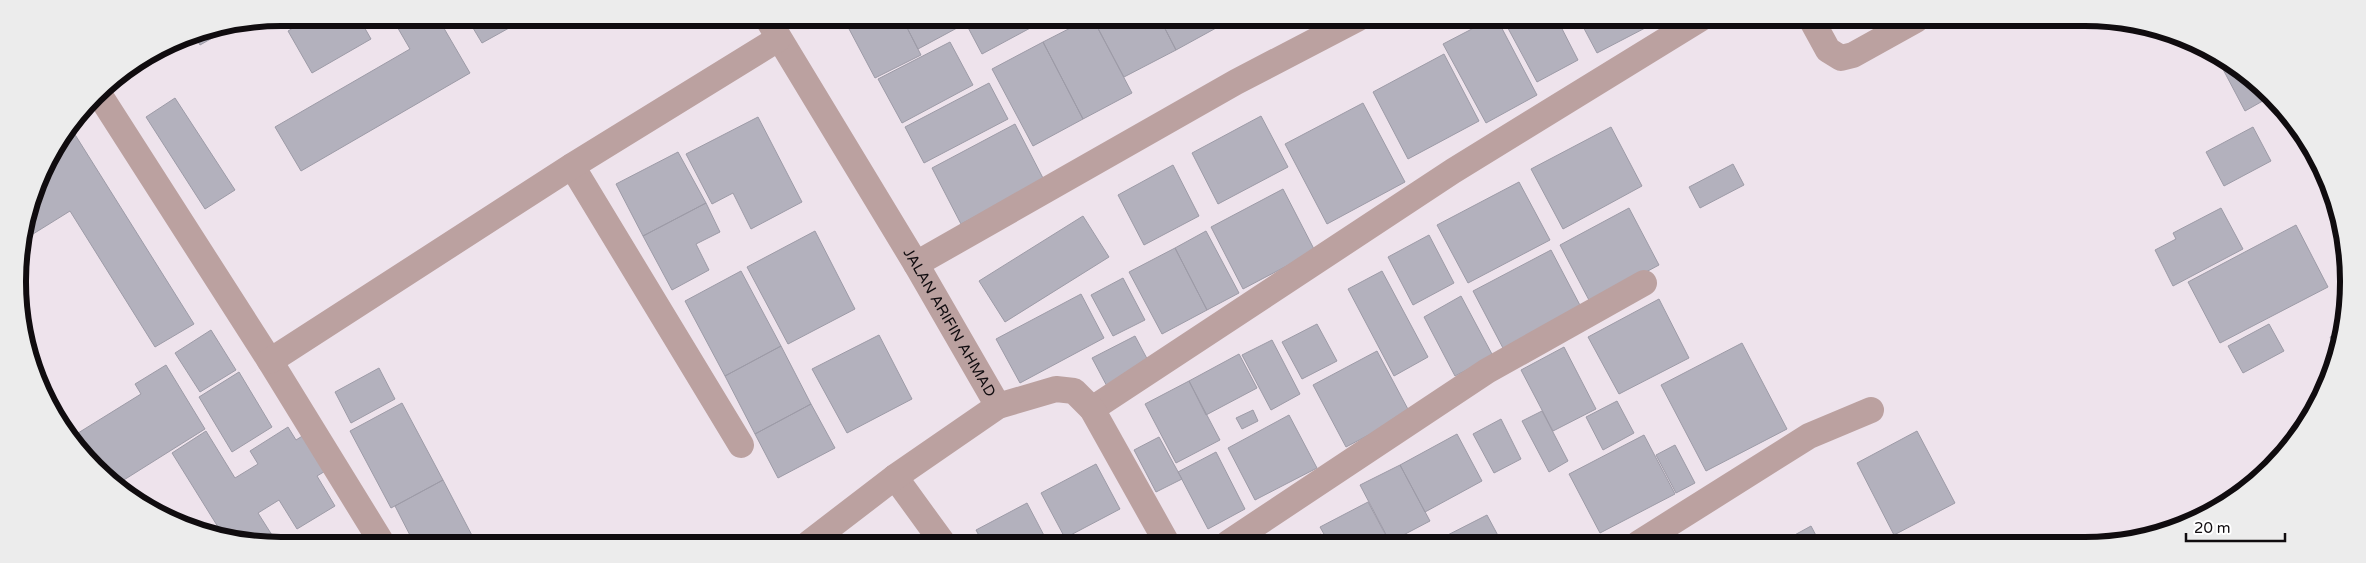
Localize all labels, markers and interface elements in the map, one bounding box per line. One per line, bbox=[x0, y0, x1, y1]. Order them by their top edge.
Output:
street label: JALAN ARIFIN AHMAD bbox=[900, 245, 1000, 400]
scale bar bbox=[2186, 510, 2285, 542]
text: 20 m bbox=[2194, 519, 2231, 537]

